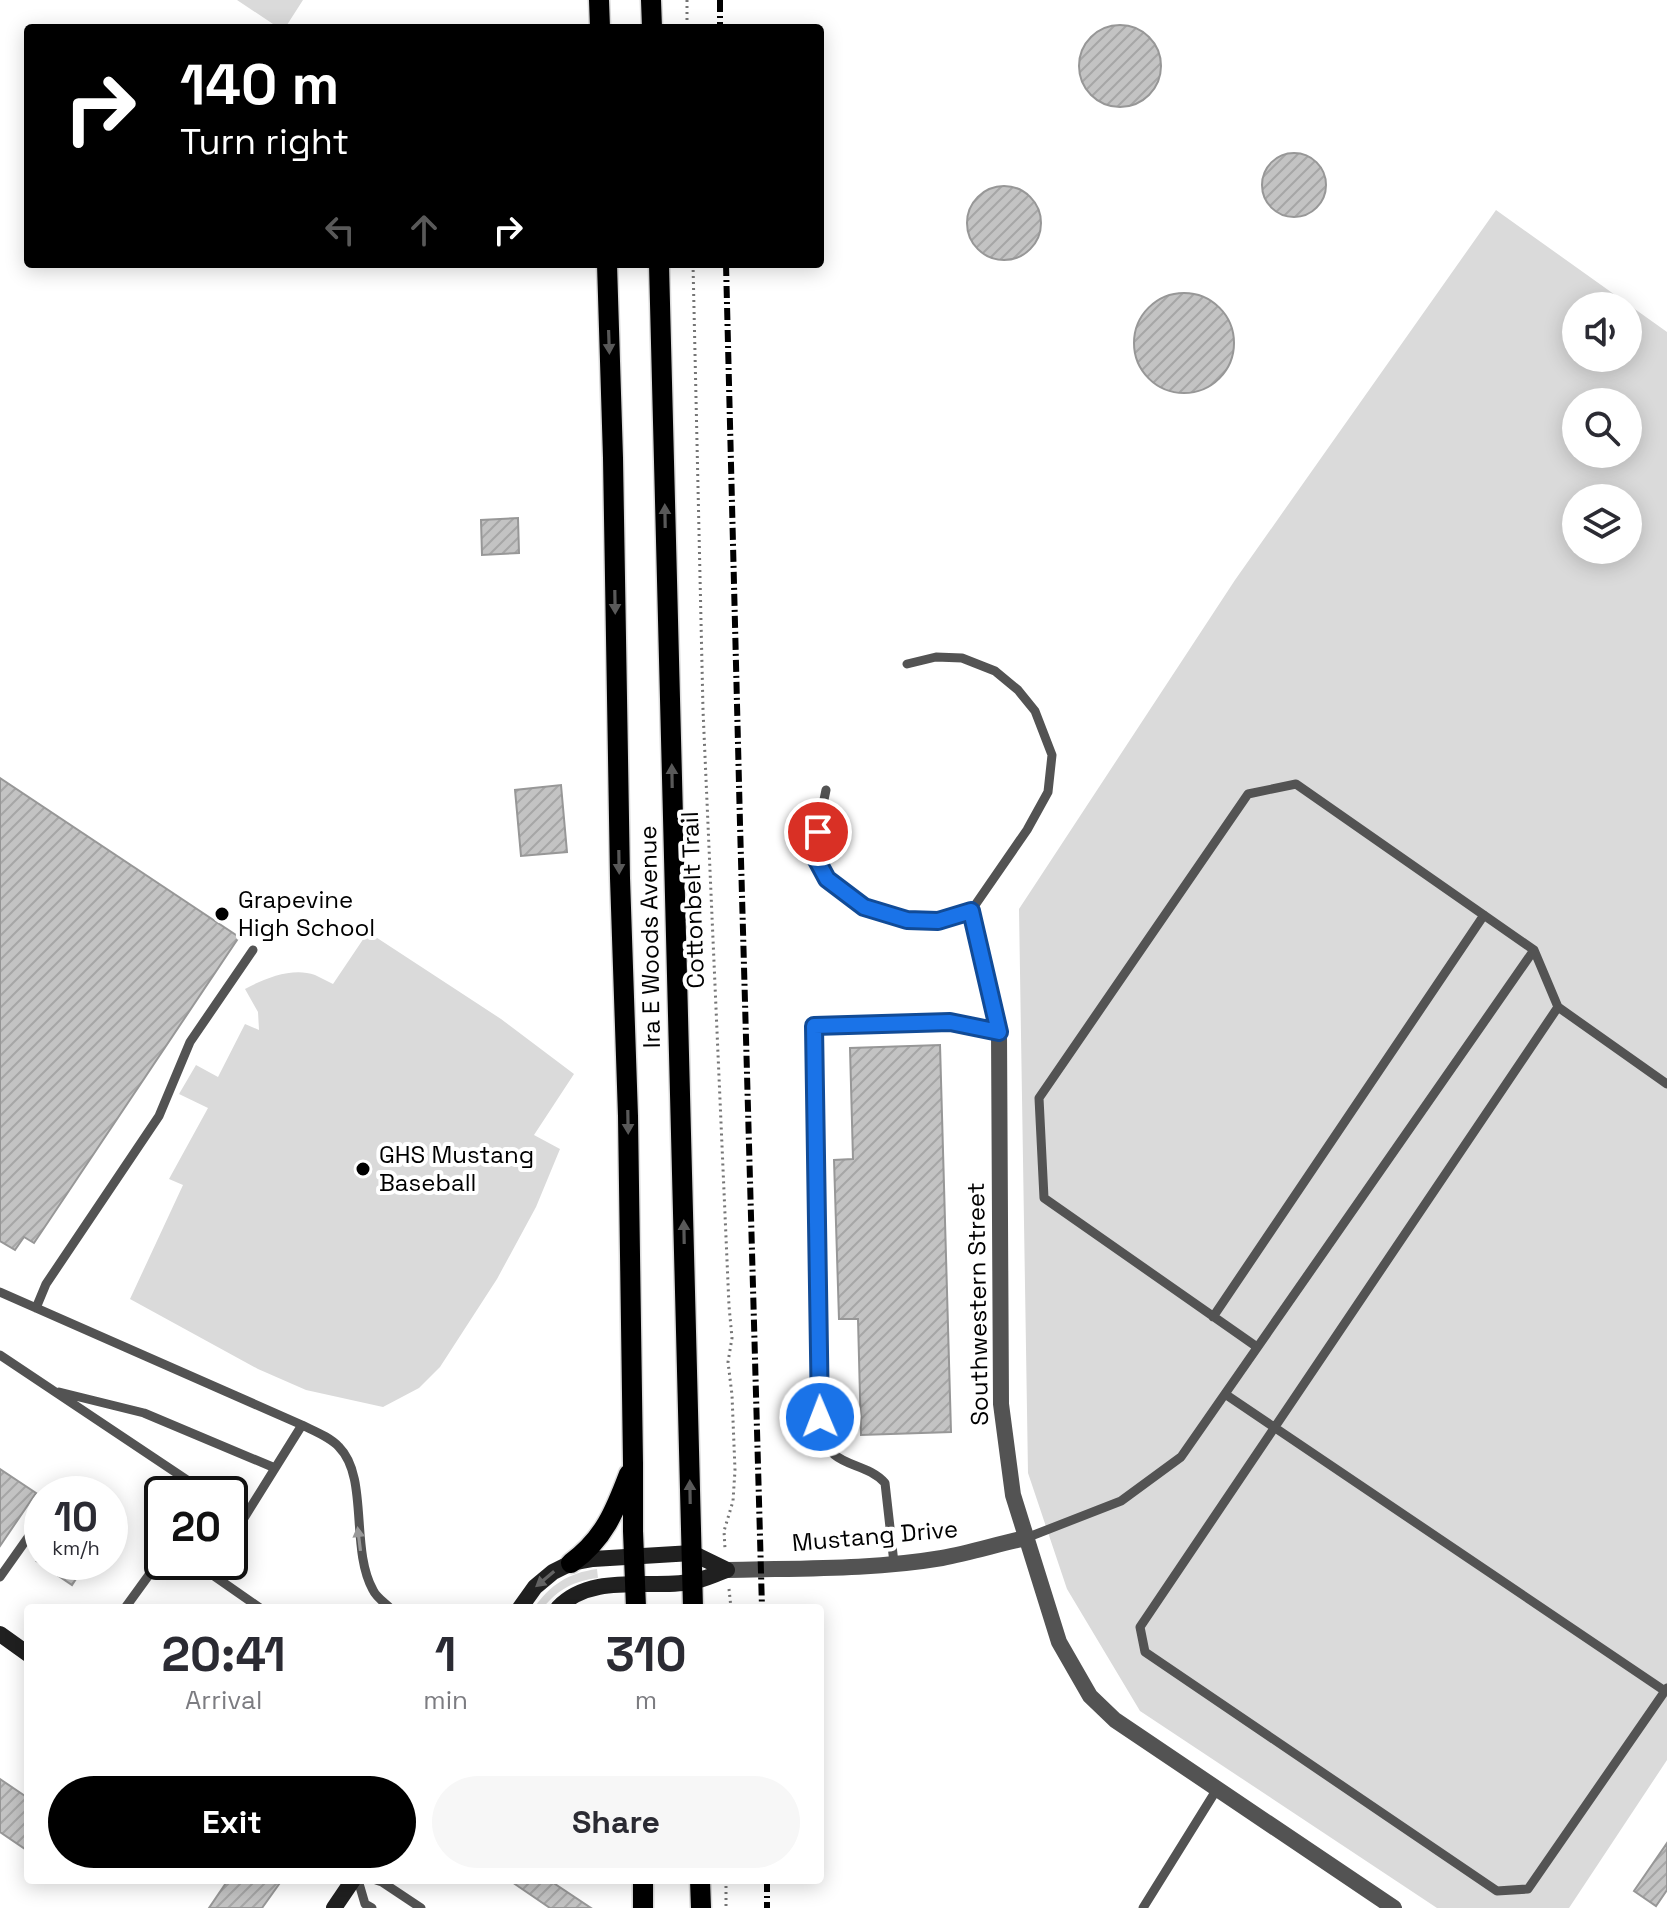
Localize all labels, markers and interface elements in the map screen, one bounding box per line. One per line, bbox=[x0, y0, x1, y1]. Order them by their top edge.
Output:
text: 140 m bbox=[180, 49, 339, 120]
icon: right bbox=[48, 56, 152, 160]
text: Turn right bbox=[180, 119, 349, 165]
icon: left bbox=[318, 208, 362, 252]
icon: ahead bbox=[402, 208, 446, 252]
icon: right bbox=[486, 208, 530, 252]
map controls bbox=[1562, 292, 1642, 564]
button: sound bbox=[1562, 292, 1642, 372]
one-way arrow bbox=[603, 330, 616, 355]
button: search bbox=[1562, 388, 1642, 468]
button: layers bbox=[1562, 484, 1642, 564]
one-way arrow bbox=[659, 503, 671, 529]
one-way arrow bbox=[609, 590, 621, 615]
one-way arrow bbox=[665, 763, 678, 788]
pin bbox=[784, 798, 852, 866]
icon: arrive bbox=[796, 810, 840, 854]
street label: Cottonbelt Trail bbox=[674, 811, 711, 989]
street label: Ira E Woods Avenue bbox=[632, 825, 667, 1049]
one-way arrow bbox=[613, 850, 626, 875]
place label: Grapevine High School bbox=[238, 884, 375, 943]
marker: Grapevine High School bbox=[213, 905, 231, 923]
one-way arrow bbox=[621, 1110, 634, 1135]
place label: GHS Mustang Baseball bbox=[379, 1139, 534, 1198]
marker: GHS Mustang Baseball bbox=[354, 1160, 372, 1178]
street label: Southwestern Street bbox=[960, 1182, 995, 1426]
one-way arrow bbox=[677, 1219, 690, 1244]
position arrow bbox=[778, 1375, 862, 1459]
speed limit sign: 20 bbox=[144, 1476, 248, 1580]
one-way arrow bbox=[684, 1479, 697, 1504]
text: 10 bbox=[54, 1492, 98, 1543]
street label: Mustang Drive bbox=[791, 1513, 959, 1558]
one-way arrow bbox=[353, 1526, 366, 1551]
text: km/h bbox=[52, 1535, 100, 1561]
one-way arrow bbox=[535, 1570, 555, 1587]
text: 20:41 bbox=[161, 1624, 286, 1685]
text: 1 bbox=[435, 1624, 456, 1685]
text: 310 bbox=[605, 1624, 687, 1685]
text: Arrival bbox=[185, 1683, 262, 1717]
text: min bbox=[423, 1683, 468, 1717]
text: m bbox=[635, 1683, 657, 1717]
button: Exit bbox=[48, 1776, 416, 1868]
button: Share bbox=[432, 1776, 800, 1868]

